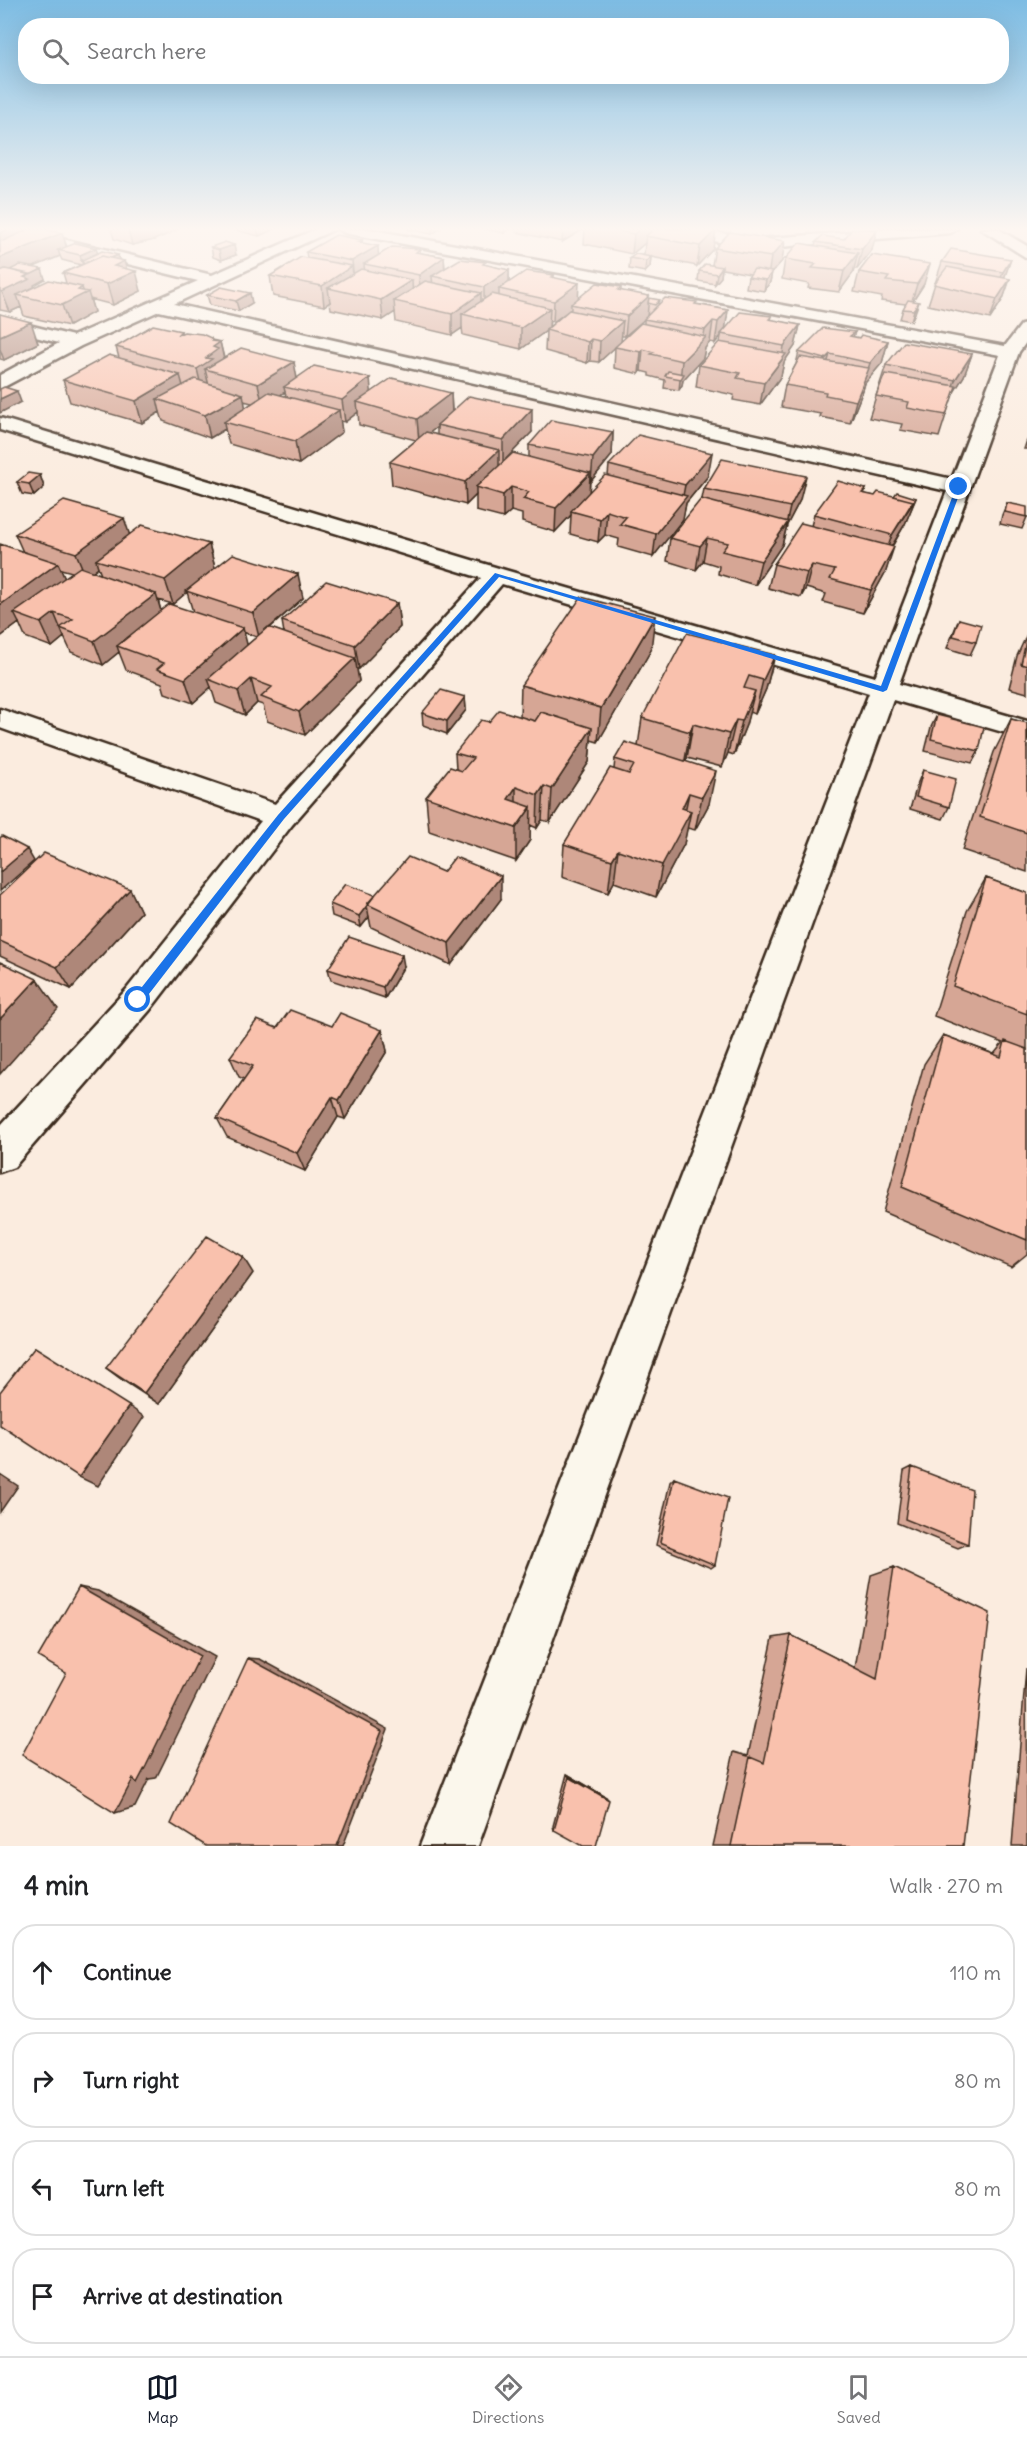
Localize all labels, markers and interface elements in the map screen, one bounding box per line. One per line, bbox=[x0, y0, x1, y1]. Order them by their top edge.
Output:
search box bbox=[18, 18, 1009, 84]
icon: search bbox=[39, 35, 72, 68]
text: Search here bbox=[87, 37, 206, 65]
route end bbox=[945, 473, 971, 499]
route start bbox=[124, 986, 150, 1012]
text: 4 min bbox=[24, 1869, 89, 1902]
text: Walk · 270 m bbox=[889, 1873, 1003, 1898]
icon: ahead bbox=[26, 1956, 59, 1989]
text: Continue bbox=[83, 1958, 172, 1986]
text: 110 m bbox=[950, 1960, 1001, 1985]
icon: right bbox=[26, 2064, 59, 2097]
text: Turn right bbox=[83, 2066, 179, 2094]
text: 80 m bbox=[954, 2068, 1001, 2093]
icon: left bbox=[26, 2172, 59, 2205]
text: Turn left bbox=[83, 2174, 164, 2202]
text: 80 m bbox=[954, 2176, 1001, 2201]
icon: arrive bbox=[26, 2280, 59, 2313]
text: Arrive at destination bbox=[83, 2282, 283, 2310]
tab: Map bbox=[146, 2371, 179, 2427]
tab: Directions bbox=[472, 2371, 544, 2427]
tab: Saved bbox=[837, 2371, 881, 2427]

